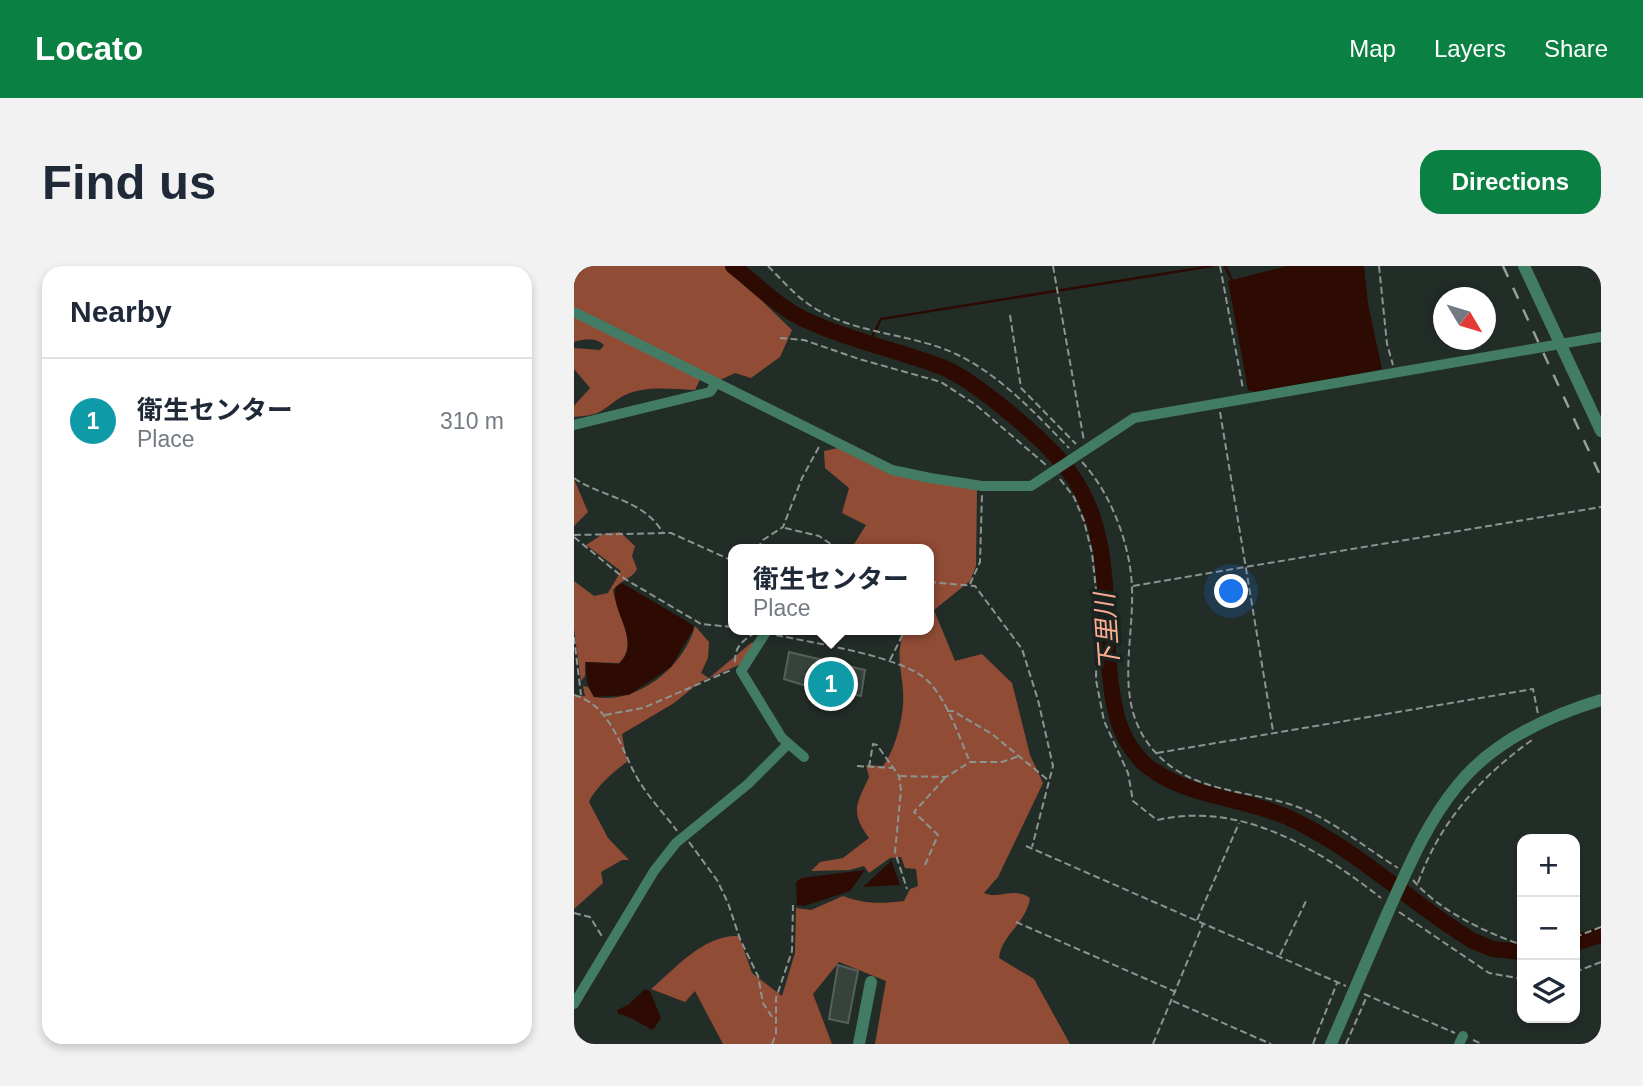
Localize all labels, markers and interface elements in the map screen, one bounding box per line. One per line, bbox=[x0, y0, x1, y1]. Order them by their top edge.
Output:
text: Locato bbox=[35, 30, 143, 67]
text: Map bbox=[1349, 35, 1396, 62]
text: Layers bbox=[1434, 35, 1506, 62]
text: Share bbox=[1544, 35, 1608, 62]
button: Directions bbox=[1420, 150, 1601, 214]
text: Find us bbox=[42, 155, 216, 209]
north arrow bbox=[1433, 287, 1496, 350]
text: Nearby bbox=[70, 295, 172, 328]
text: 衛生センター bbox=[137, 395, 293, 425]
text: 1 bbox=[87, 408, 99, 434]
text: 310 m bbox=[440, 408, 504, 434]
text: Place bbox=[137, 426, 195, 452]
popup bbox=[728, 544, 934, 635]
text: 衛生センター bbox=[753, 564, 909, 594]
your location bbox=[1214, 574, 1248, 608]
water label: 下里川 bbox=[1089, 589, 1125, 672]
text: Place bbox=[753, 595, 811, 621]
pin: 1 bbox=[808, 658, 854, 710]
map controls bbox=[1517, 834, 1580, 1023]
button: + bbox=[1517, 834, 1580, 897]
button: − bbox=[1517, 897, 1580, 960]
button: layers bbox=[1517, 960, 1580, 1023]

